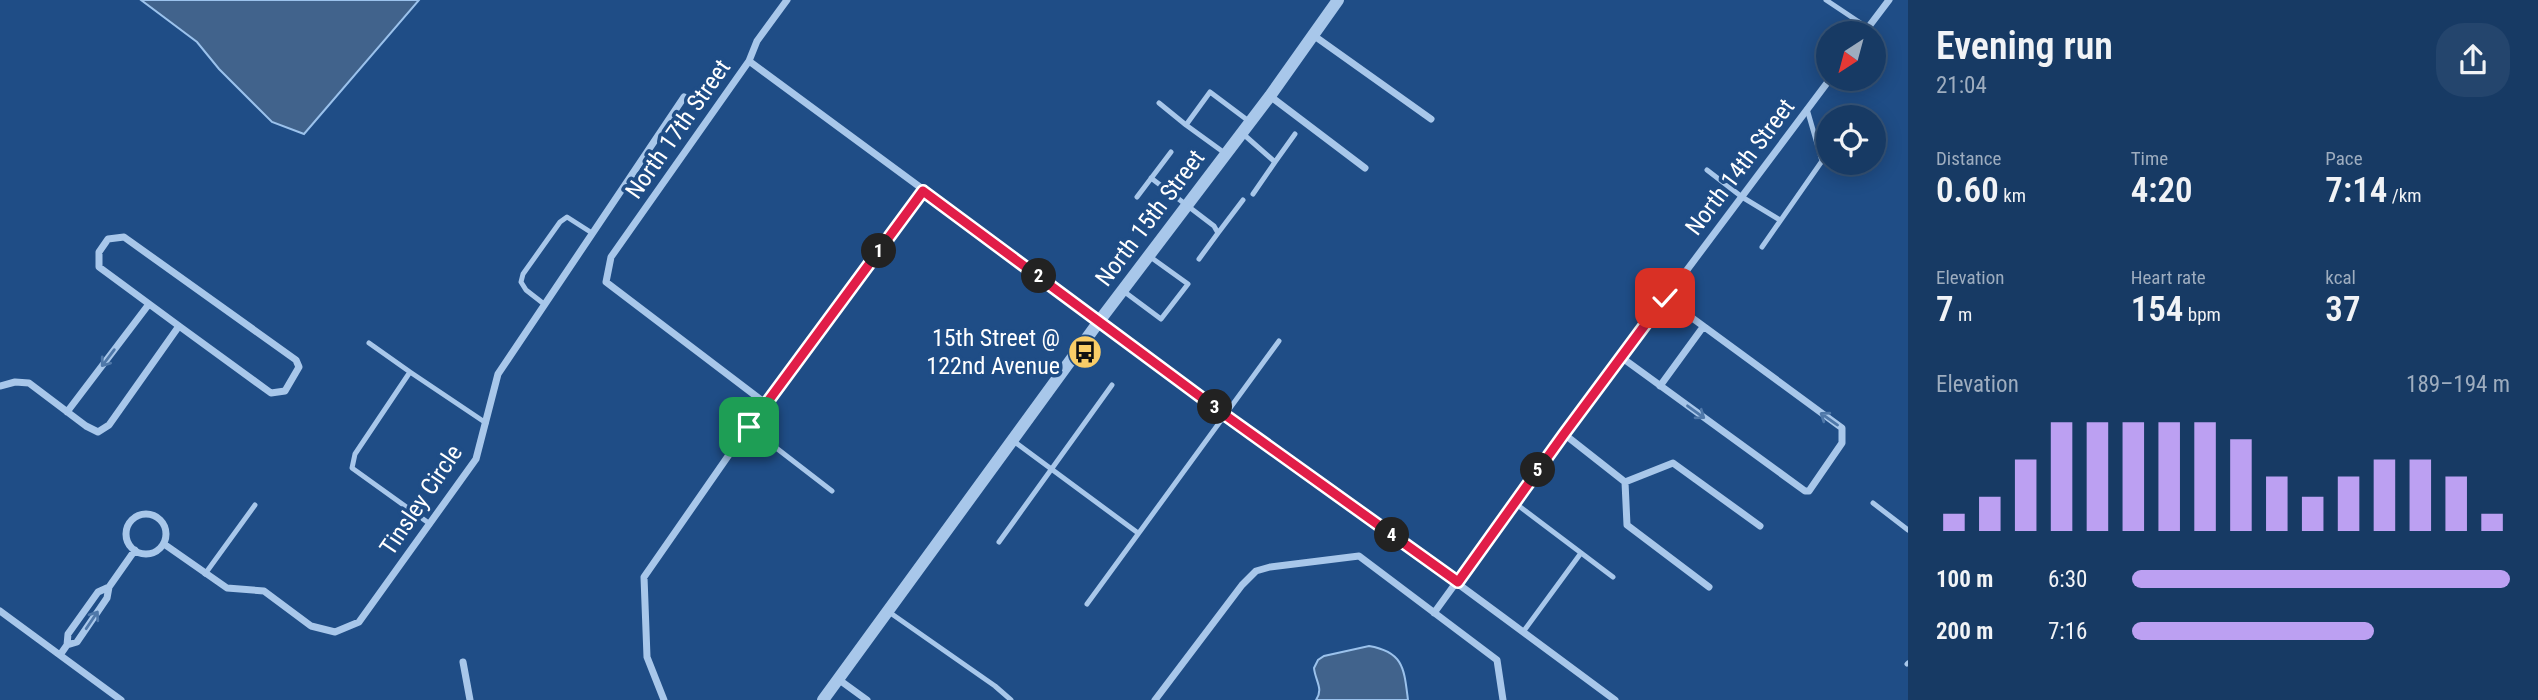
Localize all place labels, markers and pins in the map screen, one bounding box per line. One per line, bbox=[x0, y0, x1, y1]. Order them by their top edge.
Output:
pin: 1 bbox=[862, 233, 896, 268]
pin: 2 bbox=[1021, 258, 1056, 294]
pin bbox=[1635, 268, 1695, 328]
place label: 15th Street @ 122nd Avenue bbox=[926, 324, 1060, 380]
bus stop icon: 15th Street @ 122nd Avenue bbox=[1066, 333, 1104, 371]
pin: 3 bbox=[1198, 390, 1232, 424]
pin bbox=[719, 397, 779, 457]
pin: 5 bbox=[1520, 452, 1556, 488]
pin: 4 bbox=[1374, 518, 1410, 552]

